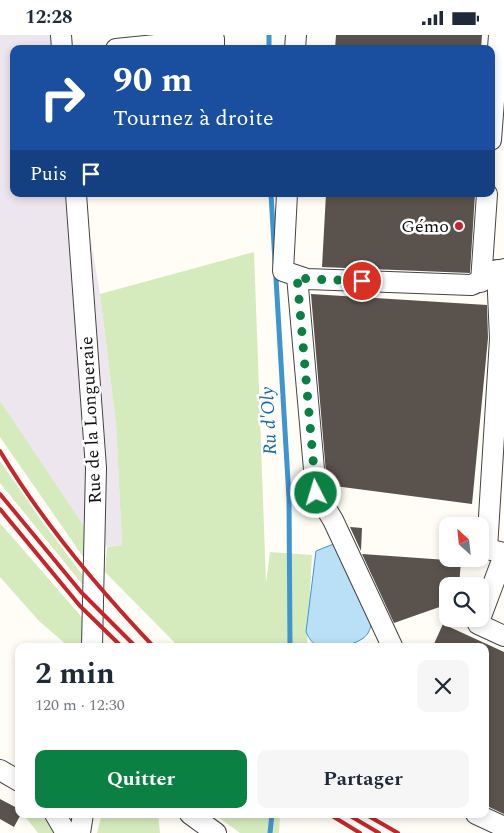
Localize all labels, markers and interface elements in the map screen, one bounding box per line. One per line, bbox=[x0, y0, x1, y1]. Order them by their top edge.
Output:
text: 12:28 bbox=[25, 3, 73, 32]
text: 90 m bbox=[113, 54, 193, 107]
icon: right bbox=[30, 65, 95, 130]
text: Tournez à droite bbox=[113, 102, 274, 135]
text: Puis bbox=[30, 160, 67, 189]
icon: arrive bbox=[77, 160, 105, 188]
place label: Gémo bbox=[401, 213, 449, 240]
marker: Gémo bbox=[453, 220, 465, 232]
pin bbox=[341, 260, 383, 302]
icon: arrive bbox=[348, 267, 376, 295]
street label: Rue de la Longueraie bbox=[73, 336, 109, 504]
water label: Ru d'Oly bbox=[253, 386, 285, 456]
position arrow bbox=[289, 466, 341, 518]
north arrow bbox=[439, 517, 489, 567]
map controls bbox=[439, 517, 489, 627]
button: search bbox=[439, 577, 489, 627]
text: 2 min bbox=[35, 651, 115, 697]
button: close bbox=[417, 660, 469, 712]
text: 120 m · 12:30 bbox=[35, 693, 125, 717]
button: Quitter bbox=[35, 750, 247, 808]
button: Partager bbox=[257, 750, 469, 808]

